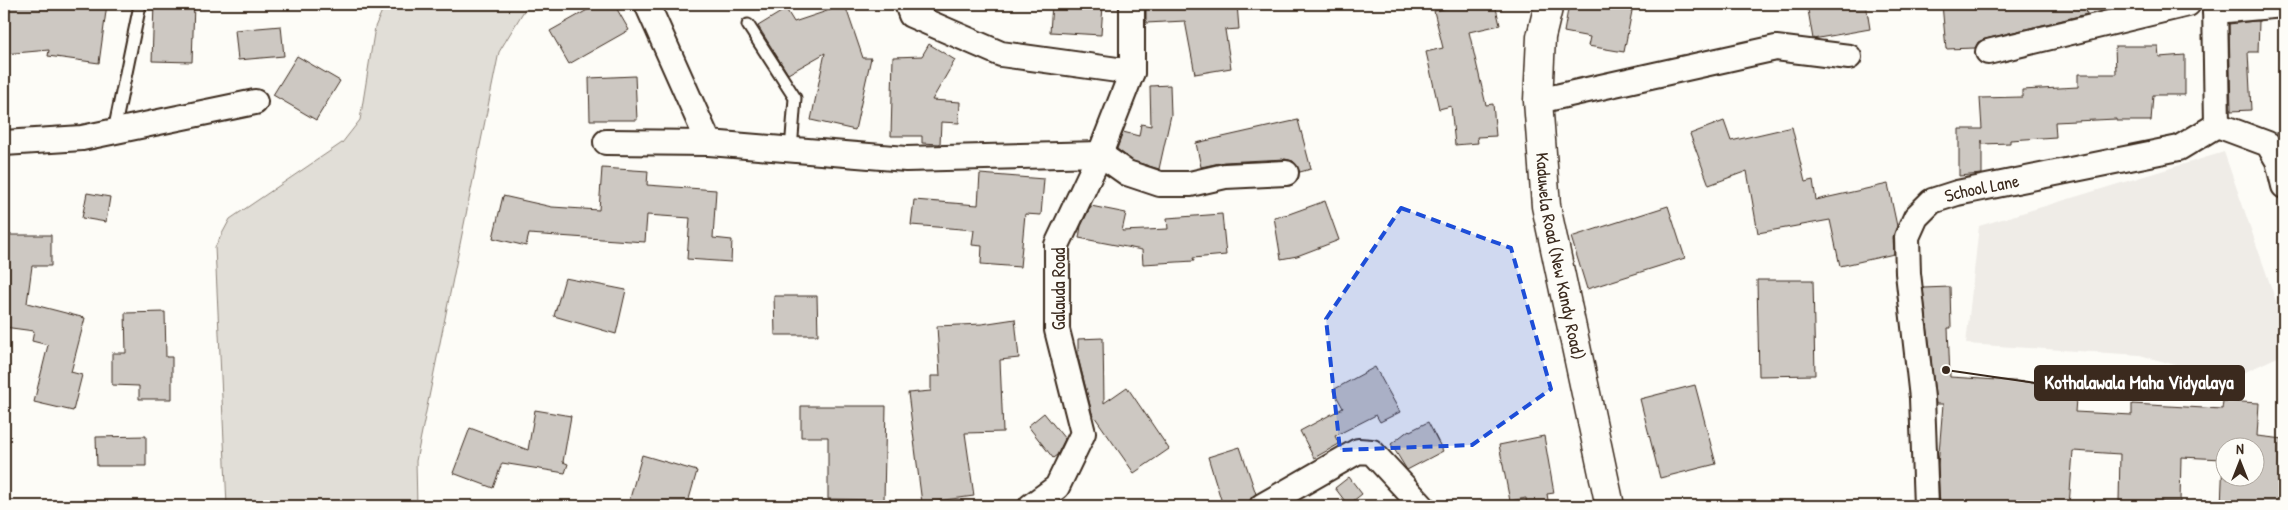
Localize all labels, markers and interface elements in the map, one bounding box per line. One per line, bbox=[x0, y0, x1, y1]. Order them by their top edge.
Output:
street label: Kaduwela Road (New Kandy Road) bbox=[1530, 151, 1591, 362]
street label: School Lane bbox=[1941, 168, 2021, 208]
street label: Galauda Road bbox=[1046, 248, 1071, 330]
callout: Kothalawala Maha Vidyalaya bbox=[2035, 366, 2244, 400]
text: Kothalawala Maha Vidyalaya bbox=[2044, 369, 2234, 396]
north arrow bbox=[2216, 438, 2266, 488]
text: N bbox=[2236, 439, 2244, 458]

